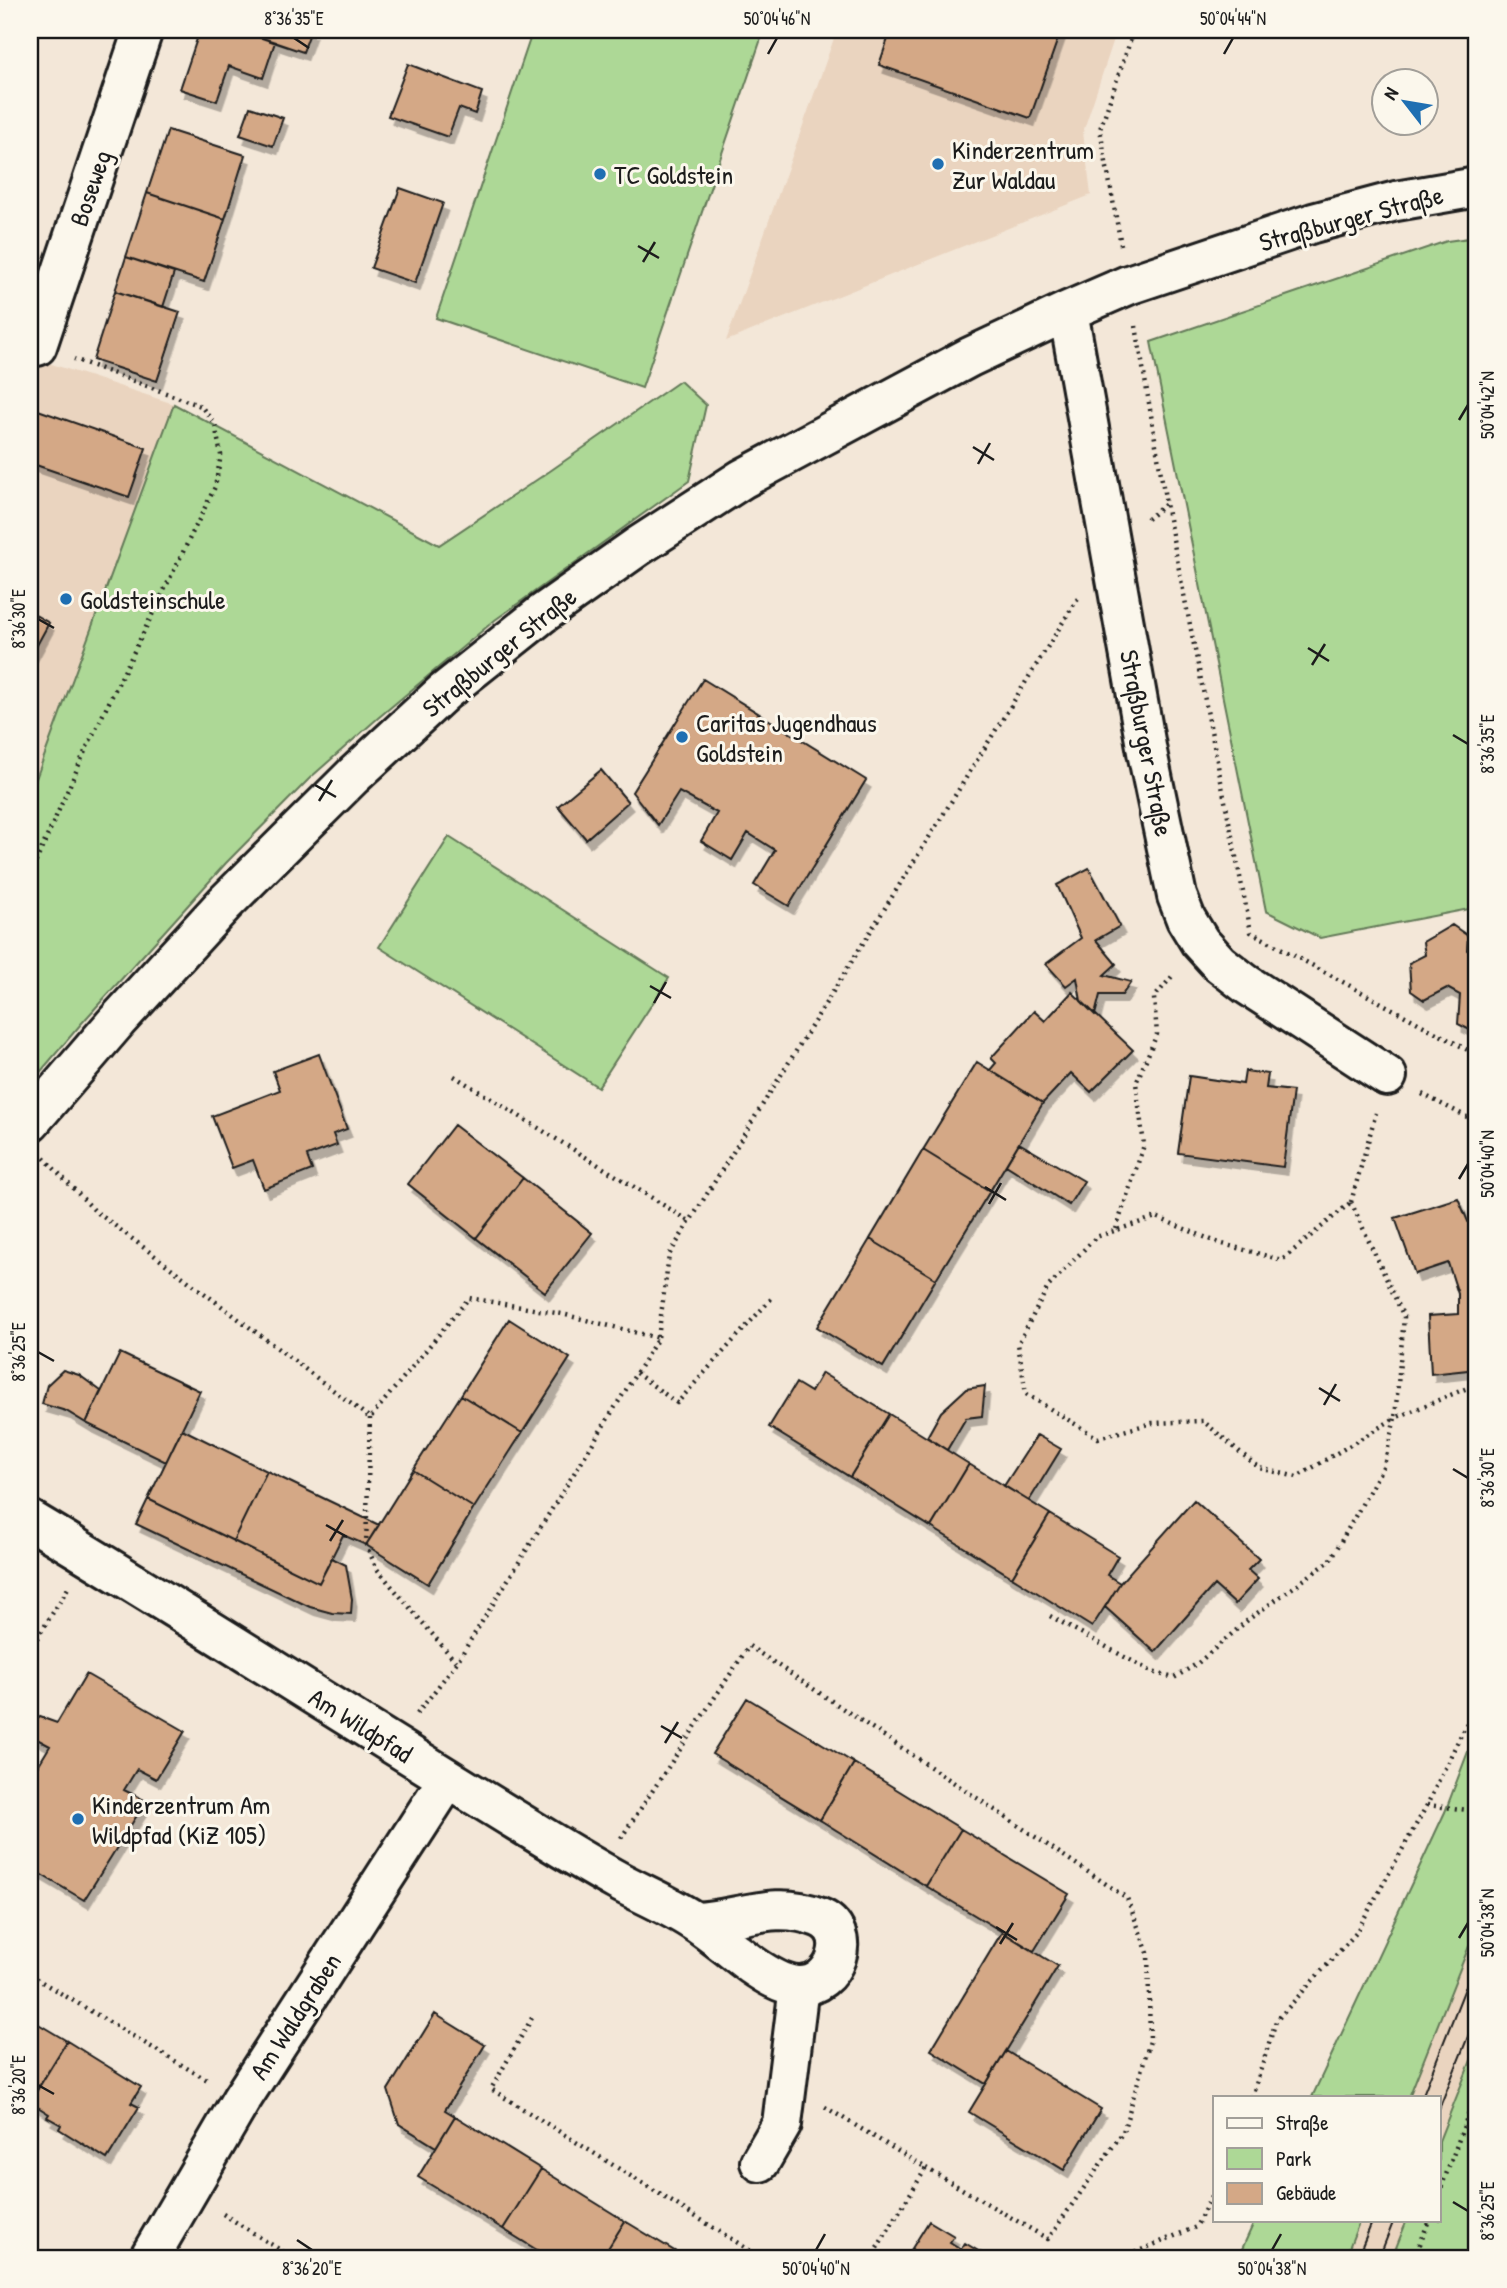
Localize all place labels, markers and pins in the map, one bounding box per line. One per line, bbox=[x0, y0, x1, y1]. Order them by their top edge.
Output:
place label: Kinderzentrum Zur Waldau bbox=[952, 132, 1094, 197]
marker: Kinderzentrum Zur Waldau bbox=[930, 156, 946, 172]
place label: TC Goldstein bbox=[614, 157, 733, 192]
marker: TC Goldstein bbox=[592, 166, 608, 182]
place label: Goldsteinschule bbox=[80, 582, 226, 617]
marker: Goldsteinschule bbox=[58, 591, 74, 607]
place label: Caritas Jugendhaus Goldstein bbox=[696, 705, 877, 770]
marker: Caritas Jugendhaus Goldstein bbox=[674, 729, 690, 745]
place label: Kinderzentrum Am Wildpfad (KiZ 105) bbox=[92, 1787, 270, 1852]
marker: Kinderzentrum Am Wildpfad (KiZ 105) bbox=[70, 1811, 86, 1827]

